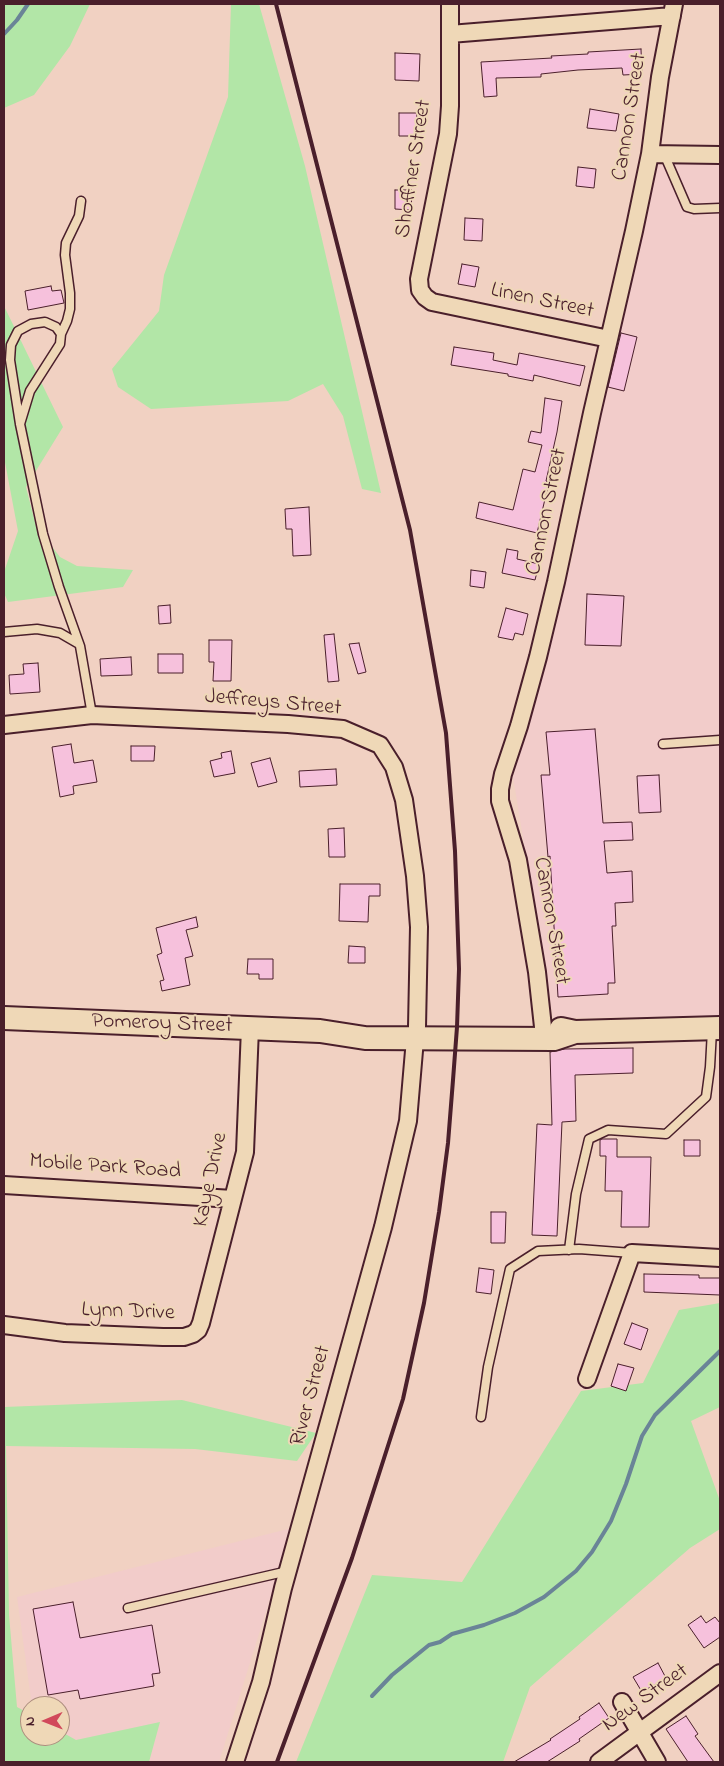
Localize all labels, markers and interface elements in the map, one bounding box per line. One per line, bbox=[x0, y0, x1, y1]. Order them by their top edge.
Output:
street label: Cannon Street bbox=[608, 51, 654, 183]
street label: Shoffner Street bbox=[391, 98, 439, 240]
street label: Linen Street bbox=[488, 278, 596, 326]
street label: Cannon Street bbox=[522, 446, 574, 578]
street label: Jeffreys Street bbox=[204, 685, 342, 723]
street label: Cannon Street bbox=[526, 855, 574, 987]
street label: Pomeroy Street bbox=[91, 1009, 233, 1041]
street label: Kaye Drive bbox=[189, 1130, 235, 1230]
street label: Mobile Park Road bbox=[28, 1150, 182, 1186]
street label: Lynn Drive bbox=[81, 1298, 175, 1328]
street label: River Street bbox=[286, 1343, 338, 1449]
street label: New Street bbox=[598, 1659, 694, 1739]
north arrow bbox=[20, 1696, 70, 1746]
text: N bbox=[20, 1716, 41, 1726]

